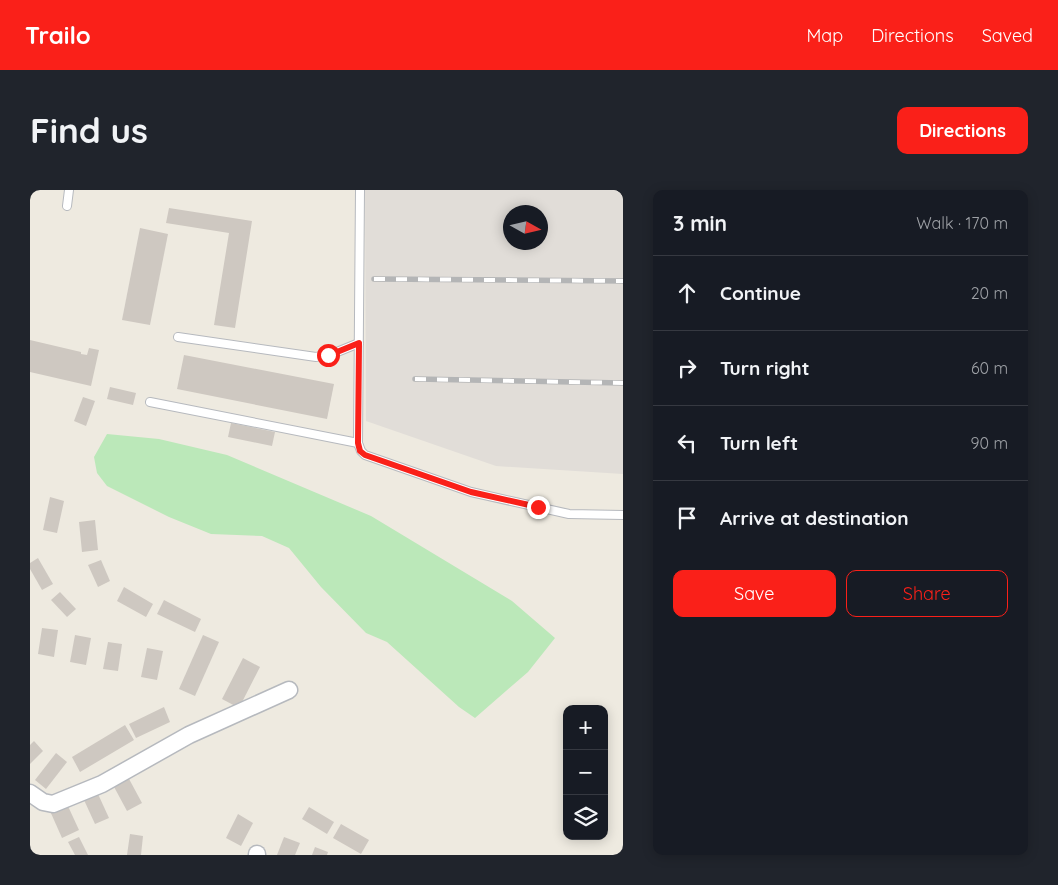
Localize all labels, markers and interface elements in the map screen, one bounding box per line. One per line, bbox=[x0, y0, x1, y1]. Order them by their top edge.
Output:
text: Trailo bbox=[25, 20, 91, 50]
text: Map bbox=[806, 24, 843, 47]
text: Directions bbox=[871, 24, 954, 47]
text: Saved bbox=[982, 24, 1033, 47]
button: Directions bbox=[897, 107, 1028, 154]
text: Find us bbox=[30, 108, 148, 152]
north arrow bbox=[503, 205, 548, 250]
text: 3 min bbox=[673, 210, 727, 236]
text: Walk · 170 m bbox=[916, 213, 1008, 233]
icon: ahead bbox=[673, 279, 701, 307]
text: Continue bbox=[720, 281, 801, 305]
text: 20 m bbox=[971, 283, 1008, 303]
route start bbox=[317, 344, 340, 367]
icon: right bbox=[673, 354, 701, 382]
text: Turn right bbox=[720, 356, 809, 380]
text: 60 m bbox=[971, 358, 1008, 378]
icon: left bbox=[673, 429, 701, 457]
text: Turn left bbox=[720, 431, 798, 455]
text: 90 m bbox=[971, 433, 1008, 453]
route end bbox=[527, 496, 550, 519]
icon: arrive bbox=[673, 504, 701, 532]
text: Arrive at destination bbox=[720, 506, 909, 530]
button: Save bbox=[673, 570, 836, 617]
button: Share bbox=[846, 570, 1008, 617]
map controls bbox=[563, 705, 608, 840]
button: + bbox=[563, 705, 608, 750]
button: − bbox=[563, 750, 608, 795]
button: layers bbox=[563, 795, 608, 840]

